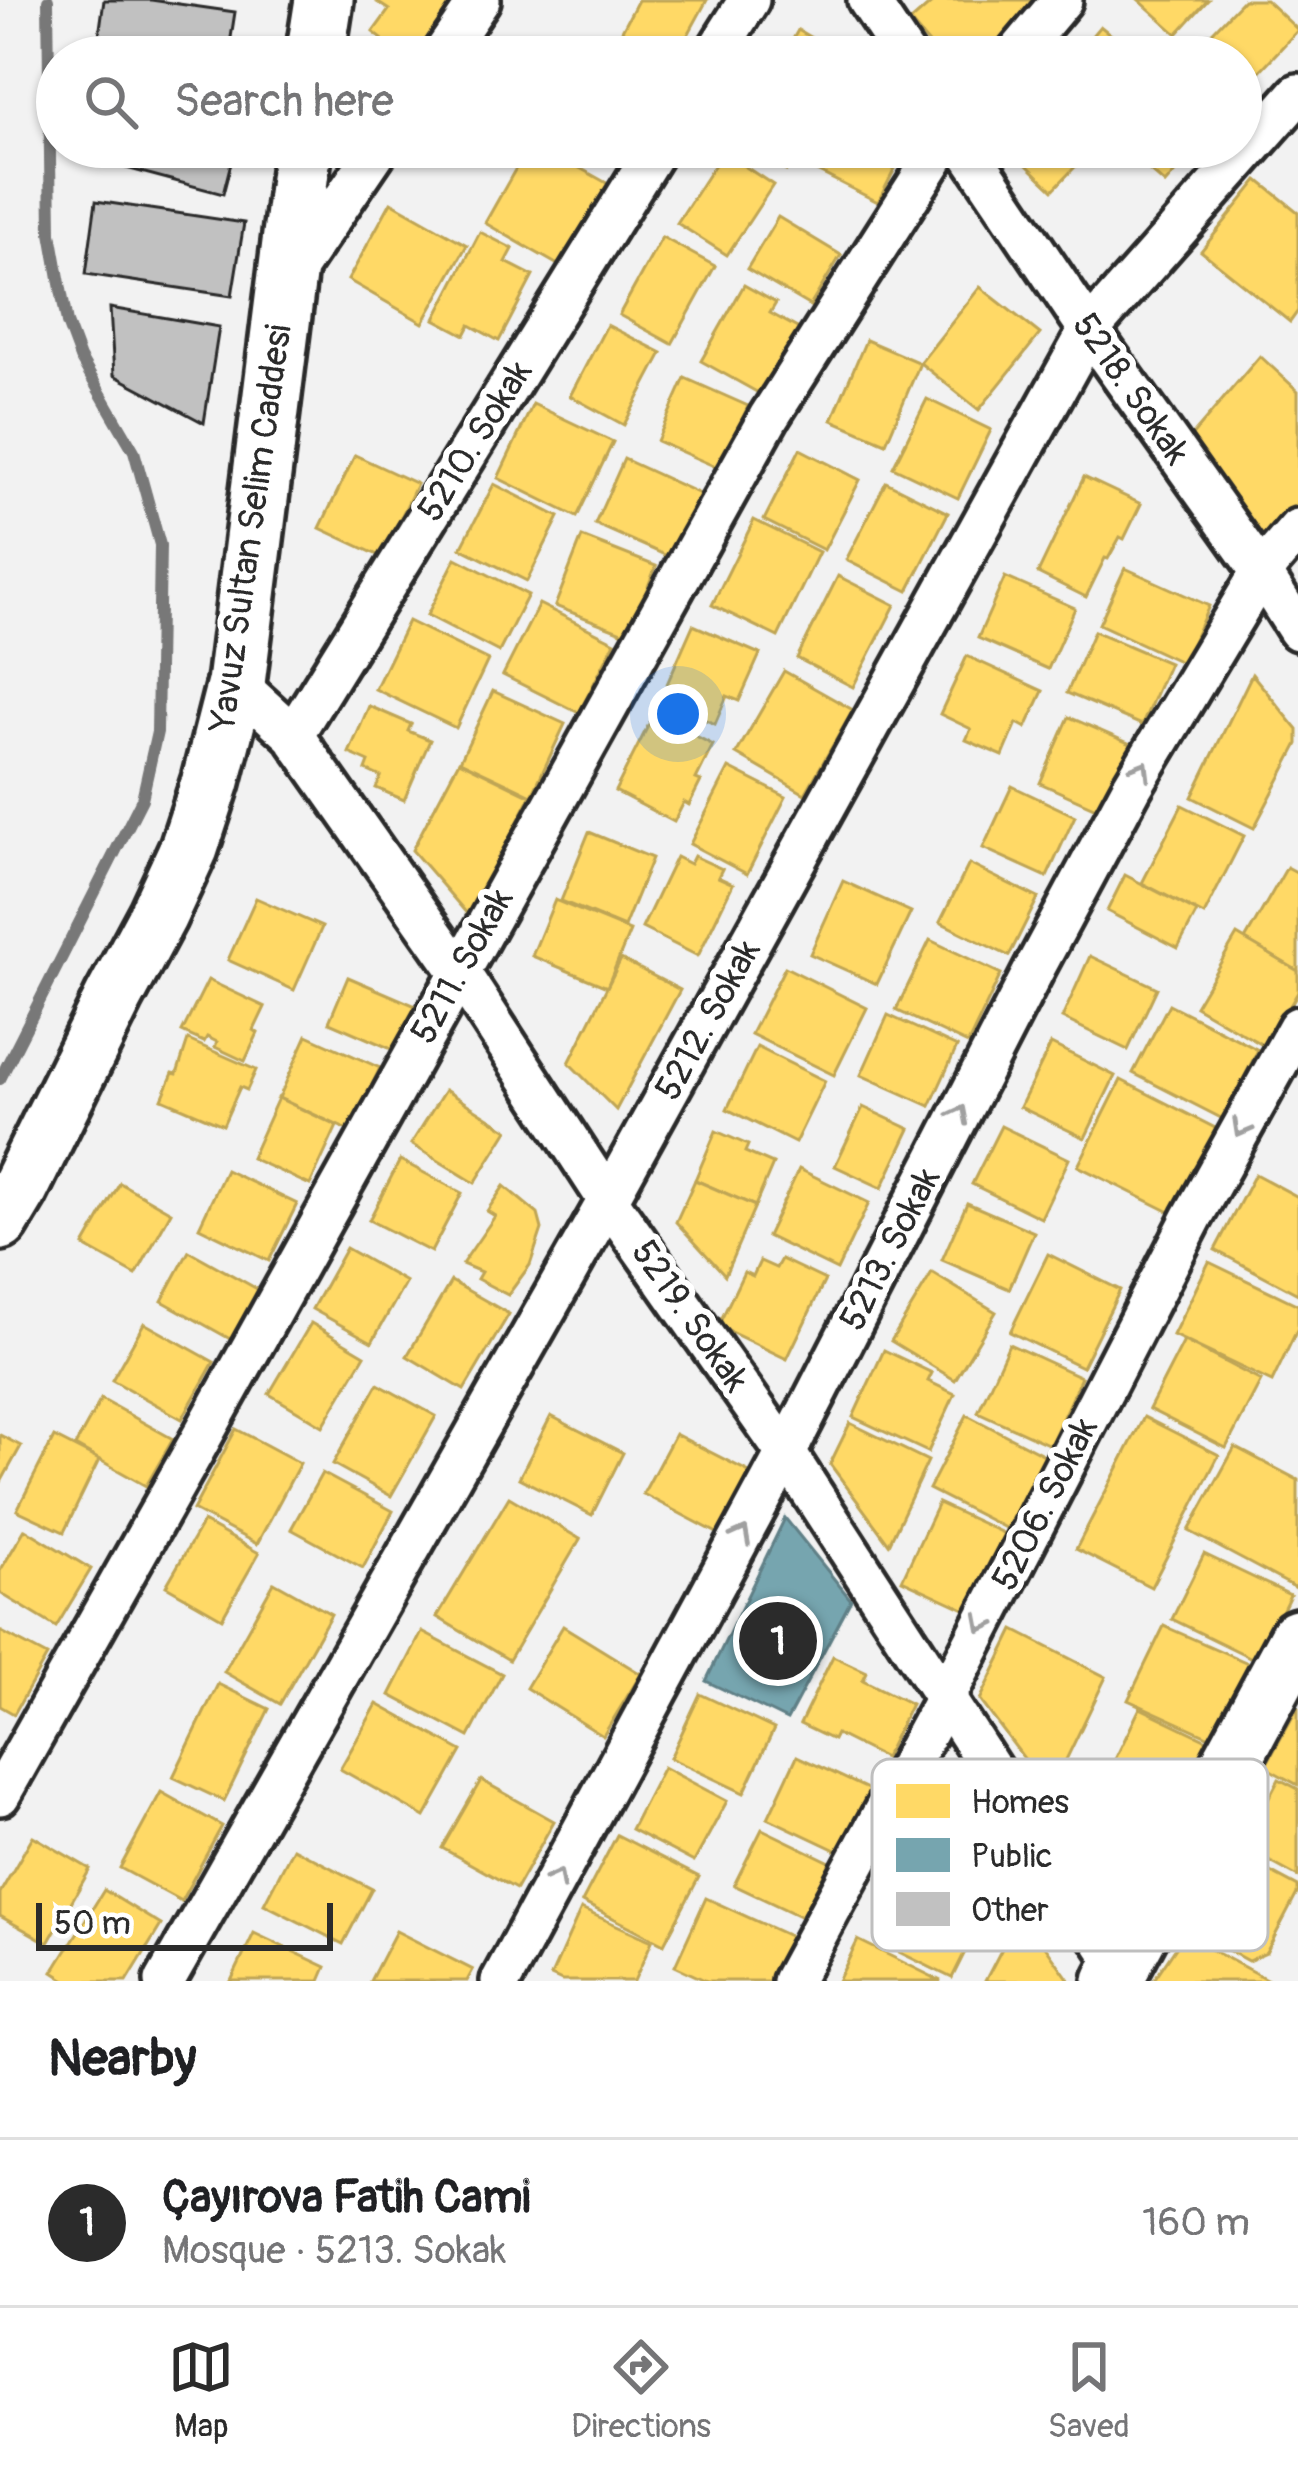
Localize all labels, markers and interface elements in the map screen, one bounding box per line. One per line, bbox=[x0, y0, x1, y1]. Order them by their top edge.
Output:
search box bbox=[36, 36, 1262, 168]
icon: search bbox=[78, 69, 144, 135]
text: Search here bbox=[174, 74, 394, 130]
street label: 5218. Sokak bbox=[1062, 305, 1200, 473]
street label: Yavuz Sultan Selim Caddesi bbox=[200, 322, 302, 735]
street label: 5210. Sokak bbox=[408, 352, 542, 530]
your location bbox=[648, 684, 708, 744]
one-way arrow bbox=[1128, 760, 1151, 782]
street label: 5211. Sokak bbox=[401, 880, 523, 1052]
street label: 5212. Sokak bbox=[646, 932, 770, 1108]
one-way arrow bbox=[945, 1104, 968, 1126]
one-way arrow bbox=[1232, 1117, 1255, 1138]
street label: 5213. Sokak bbox=[830, 1160, 950, 1338]
street label: 5219. Sokak bbox=[621, 1231, 759, 1401]
street label: 5206. Sokak bbox=[982, 1410, 1108, 1598]
one-way arrow bbox=[728, 1526, 751, 1547]
pin: 1 bbox=[739, 1596, 817, 1686]
one-way arrow bbox=[974, 1612, 997, 1633]
legend bbox=[872, 1759, 1268, 1951]
text: Homes bbox=[971, 1782, 1069, 1823]
text: Public bbox=[971, 1836, 1053, 1877]
one-way arrow bbox=[543, 1869, 566, 1891]
text: Other bbox=[971, 1890, 1049, 1931]
scale bar bbox=[36, 1897, 333, 1950]
text: 50 m bbox=[54, 1903, 131, 1944]
text: Nearby bbox=[48, 2027, 196, 2091]
text: Çayırova Fatih Cami bbox=[162, 2170, 530, 2226]
text: 1 bbox=[79, 2198, 95, 2247]
text: 160 m bbox=[1142, 2198, 1250, 2247]
text: Mosque · 5213. Sokak bbox=[162, 2226, 506, 2275]
tab: Map bbox=[168, 2334, 234, 2447]
tab: Directions bbox=[571, 2334, 711, 2447]
tab: Saved bbox=[1048, 2334, 1130, 2447]

